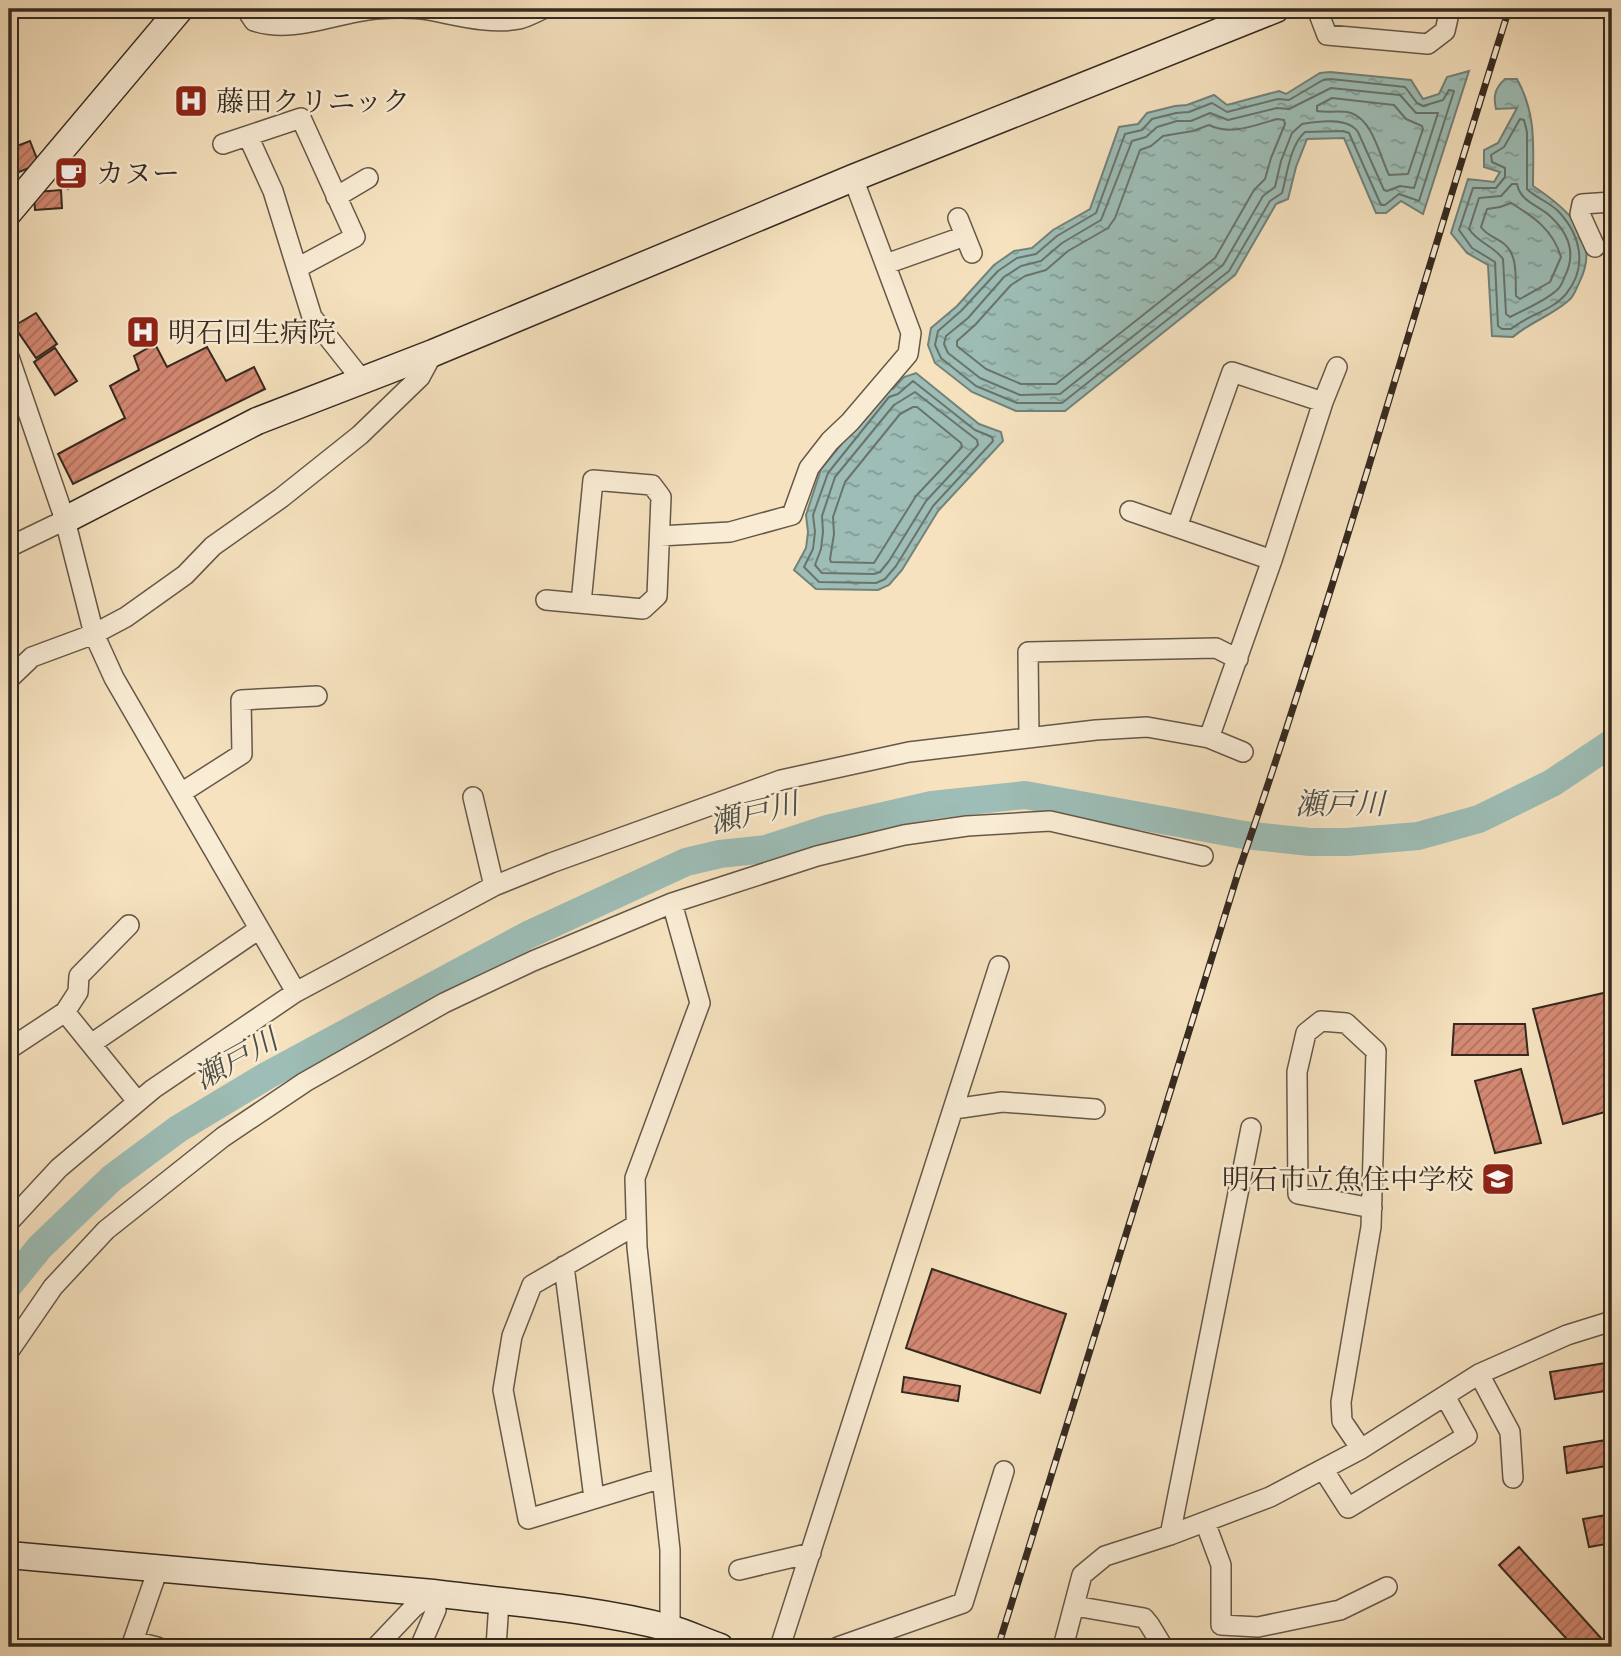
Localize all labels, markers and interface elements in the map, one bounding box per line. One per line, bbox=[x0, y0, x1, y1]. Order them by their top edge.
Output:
hospital icon: 藤田クリニック bbox=[172, 82, 210, 120]
place label: 藤田クリニック bbox=[216, 83, 410, 119]
cafe icon: カヌー bbox=[52, 154, 90, 192]
place label: カヌー bbox=[96, 155, 180, 191]
hospital icon: 明石回生病院 bbox=[124, 313, 162, 351]
place label: 明石回生病院 bbox=[168, 314, 336, 350]
water label: 瀬戸川 bbox=[706, 783, 805, 842]
water label: 瀬戸川 bbox=[1295, 784, 1388, 823]
water label: 瀬戸川 bbox=[187, 1018, 287, 1097]
school or university icon: 明石市立魚住中学校 bbox=[1479, 1160, 1517, 1198]
place label: 明石市立魚住中学校 bbox=[1222, 1161, 1474, 1197]

